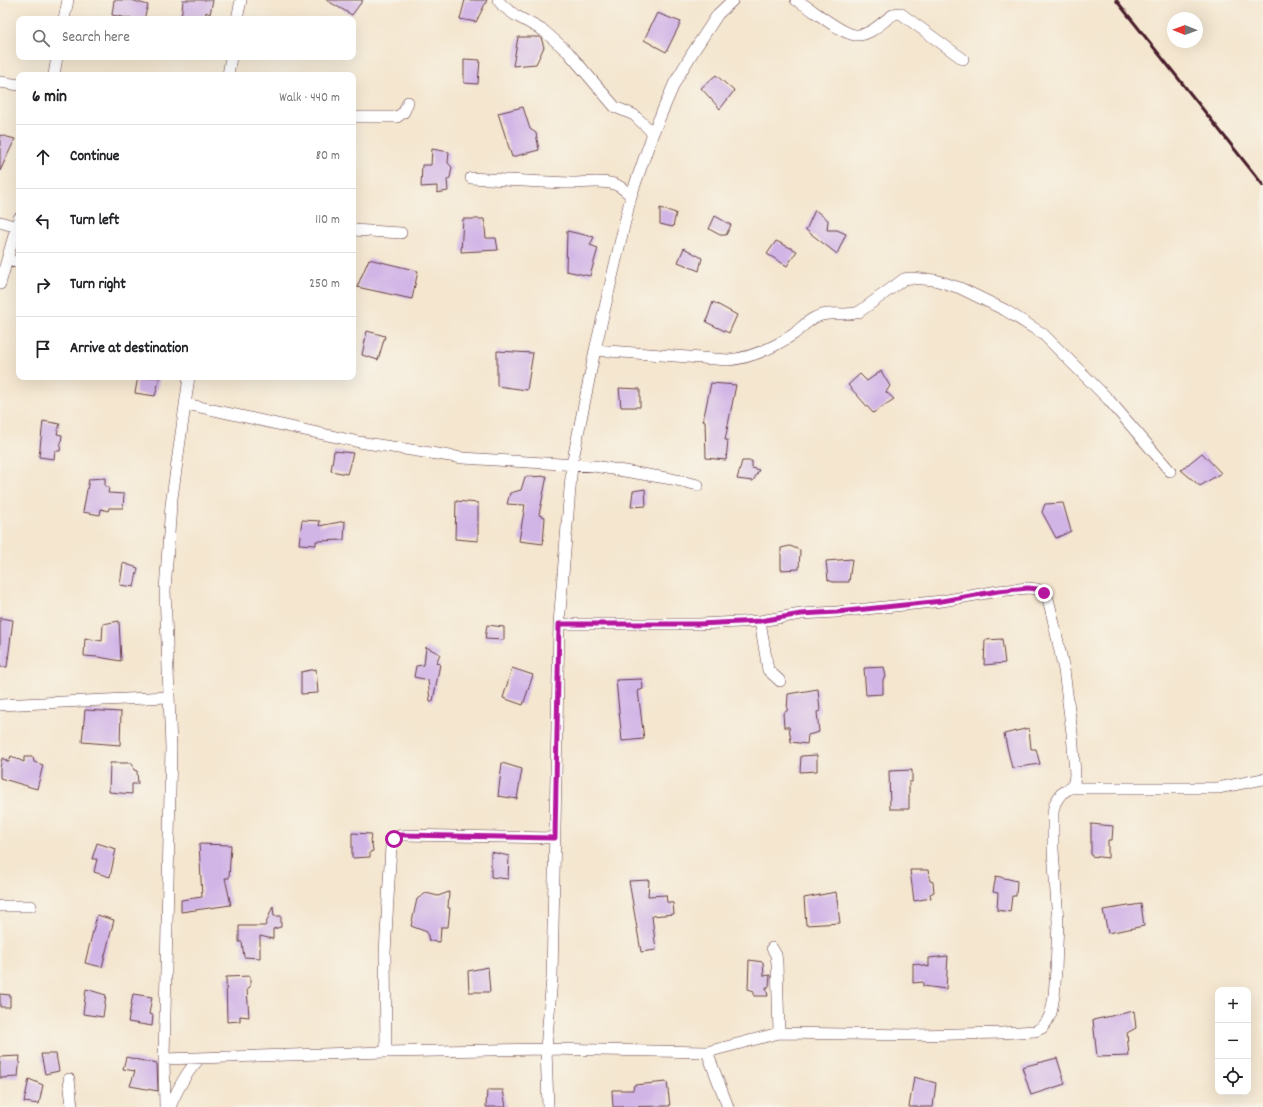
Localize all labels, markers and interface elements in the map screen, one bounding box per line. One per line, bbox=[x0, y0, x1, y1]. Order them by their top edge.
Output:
north arrow bbox=[1167, 12, 1203, 48]
search box bbox=[16, 16, 356, 60]
icon: search bbox=[30, 27, 52, 49]
text: Search here bbox=[62, 27, 130, 49]
text: 6 min bbox=[32, 86, 67, 110]
text: Walk · 440 m bbox=[279, 89, 340, 108]
icon: ahead bbox=[32, 146, 54, 168]
text: Continue bbox=[70, 146, 119, 168]
text: 80 m bbox=[316, 147, 340, 166]
icon: left bbox=[32, 210, 54, 232]
text: Turn left bbox=[70, 210, 119, 232]
text: 110 m bbox=[315, 211, 340, 230]
icon: right bbox=[32, 274, 54, 296]
text: Turn right bbox=[70, 274, 126, 296]
text: 250 m bbox=[309, 275, 340, 294]
icon: arrive bbox=[32, 338, 54, 360]
text: Arrive at destination bbox=[70, 338, 188, 360]
route end bbox=[1035, 584, 1053, 602]
route start bbox=[385, 830, 403, 848]
map controls bbox=[1215, 987, 1251, 1095]
button: + bbox=[1215, 987, 1251, 1023]
button: − bbox=[1215, 1023, 1251, 1059]
button: locate bbox=[1215, 1059, 1251, 1095]

